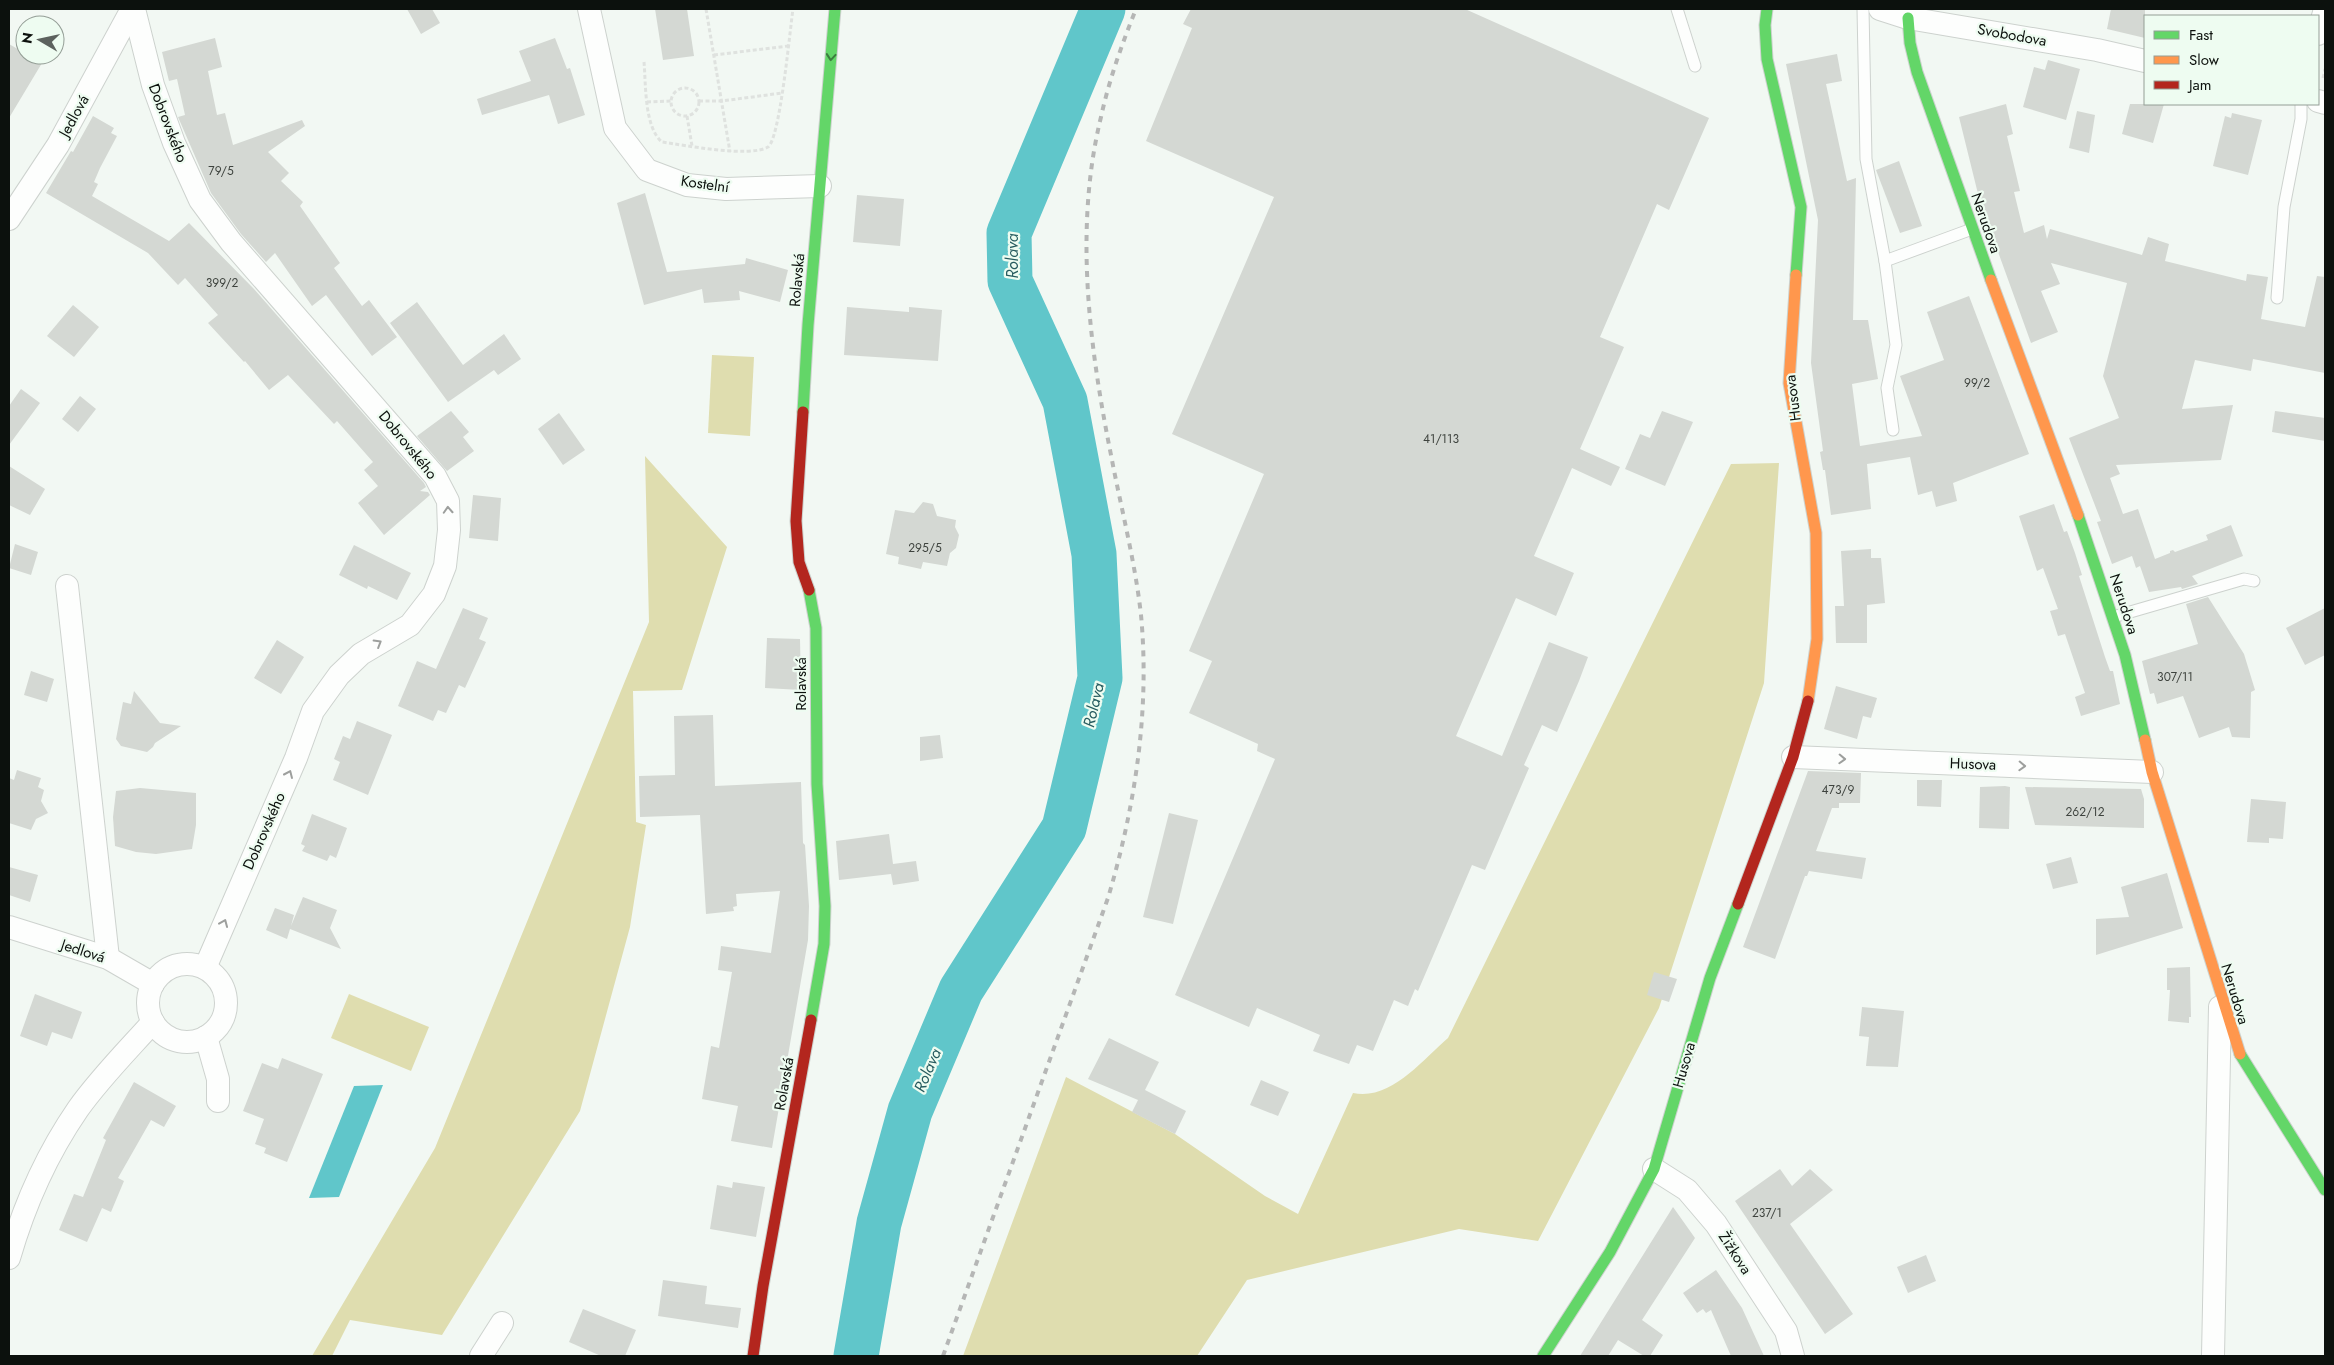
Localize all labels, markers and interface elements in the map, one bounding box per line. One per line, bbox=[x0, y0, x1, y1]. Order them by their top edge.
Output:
north arrow bbox=[15, 15, 65, 65]
legend bbox=[2144, 15, 2319, 105]
street label: Svobodova bbox=[1976, 18, 2048, 52]
text: Fast bbox=[2189, 24, 2213, 46]
text: N bbox=[16, 31, 38, 45]
text: Slow bbox=[2189, 49, 2220, 71]
one-way arrow bbox=[826, 54, 837, 62]
text: Jam bbox=[2187, 74, 2212, 96]
street label: Dobrovského bbox=[143, 80, 193, 166]
street label: Jedlová bbox=[52, 91, 95, 143]
house number: 79/5 bbox=[208, 162, 234, 180]
street label: Kostelní bbox=[679, 170, 732, 198]
street label: Nerudova bbox=[1965, 190, 2007, 256]
water label: Rolava bbox=[1001, 233, 1024, 279]
street label: Rolavská bbox=[784, 252, 810, 308]
house number: 399/2 bbox=[206, 274, 238, 292]
street label: Husova bbox=[1779, 374, 1807, 422]
house number: 99/2 bbox=[1964, 374, 1990, 392]
street label: Dobrovského bbox=[373, 406, 443, 484]
house number: 41/113 bbox=[1423, 430, 1459, 448]
one-way arrow bbox=[443, 506, 454, 514]
house number: 295/5 bbox=[908, 539, 942, 557]
street label: Nerudova bbox=[2104, 571, 2144, 637]
one-way arrow bbox=[373, 640, 382, 650]
street label: Rolavská bbox=[790, 657, 812, 711]
house number: 307/11 bbox=[2157, 668, 2193, 686]
water label: Rolava bbox=[1077, 680, 1110, 730]
street label: Husova bbox=[1949, 752, 1997, 776]
one-way arrow bbox=[1838, 754, 1846, 764]
one-way arrow bbox=[2018, 761, 2026, 772]
one-way arrow bbox=[282, 770, 293, 779]
house number: 473/9 bbox=[1822, 781, 1854, 799]
street label: Dobrovského bbox=[237, 789, 291, 873]
house number: 262/12 bbox=[2066, 803, 2105, 821]
one-way arrow bbox=[218, 919, 228, 928]
street label: Jedlová bbox=[56, 933, 108, 968]
street label: Nerudova bbox=[2215, 961, 2255, 1027]
street label: Husova bbox=[1667, 1040, 1701, 1090]
water label: Rolava bbox=[908, 1045, 947, 1095]
street label: Rolavská bbox=[769, 1056, 799, 1112]
house number: 237/1 bbox=[1752, 1204, 1782, 1222]
street label: Žižkova bbox=[1713, 1227, 1757, 1279]

